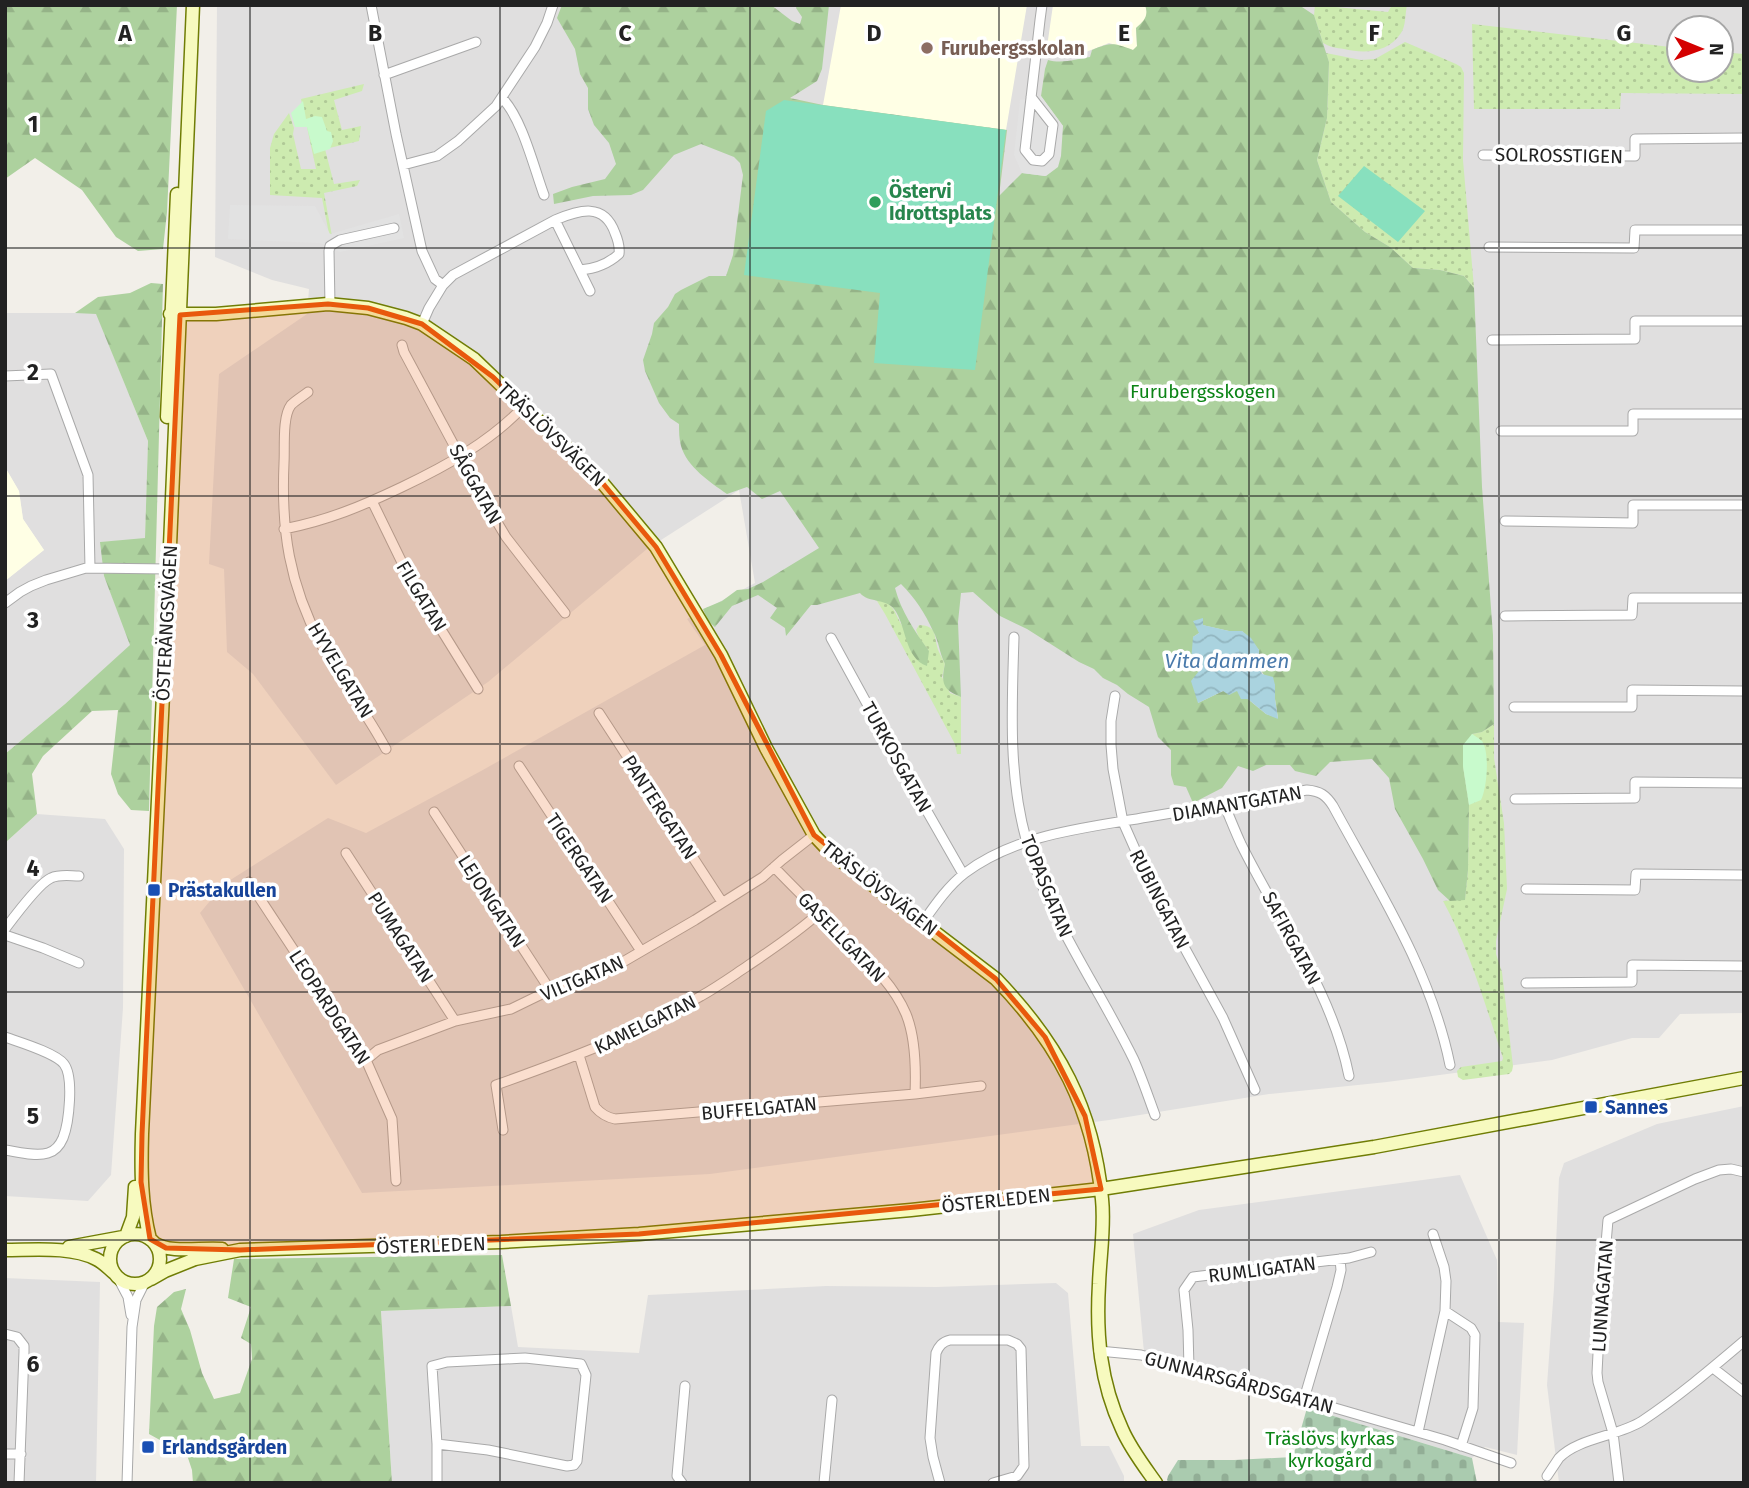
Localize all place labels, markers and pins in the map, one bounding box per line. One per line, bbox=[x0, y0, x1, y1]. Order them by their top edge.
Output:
place label: Furubergsskolan bbox=[941, 37, 1085, 60]
marker: Furubergsskolan bbox=[919, 40, 935, 56]
place label: Östervi Idrottsplats bbox=[889, 179, 992, 225]
marker: Östervi Idrottsplats bbox=[867, 194, 883, 210]
place label: Prästakullen bbox=[168, 879, 277, 902]
marker: Prästakullen bbox=[146, 882, 162, 898]
place label: Sannes bbox=[1605, 1096, 1668, 1119]
marker: Sannes bbox=[1583, 1099, 1599, 1115]
place label: Erlandsgården bbox=[162, 1436, 287, 1459]
marker: Erlandsgården bbox=[140, 1439, 156, 1455]

